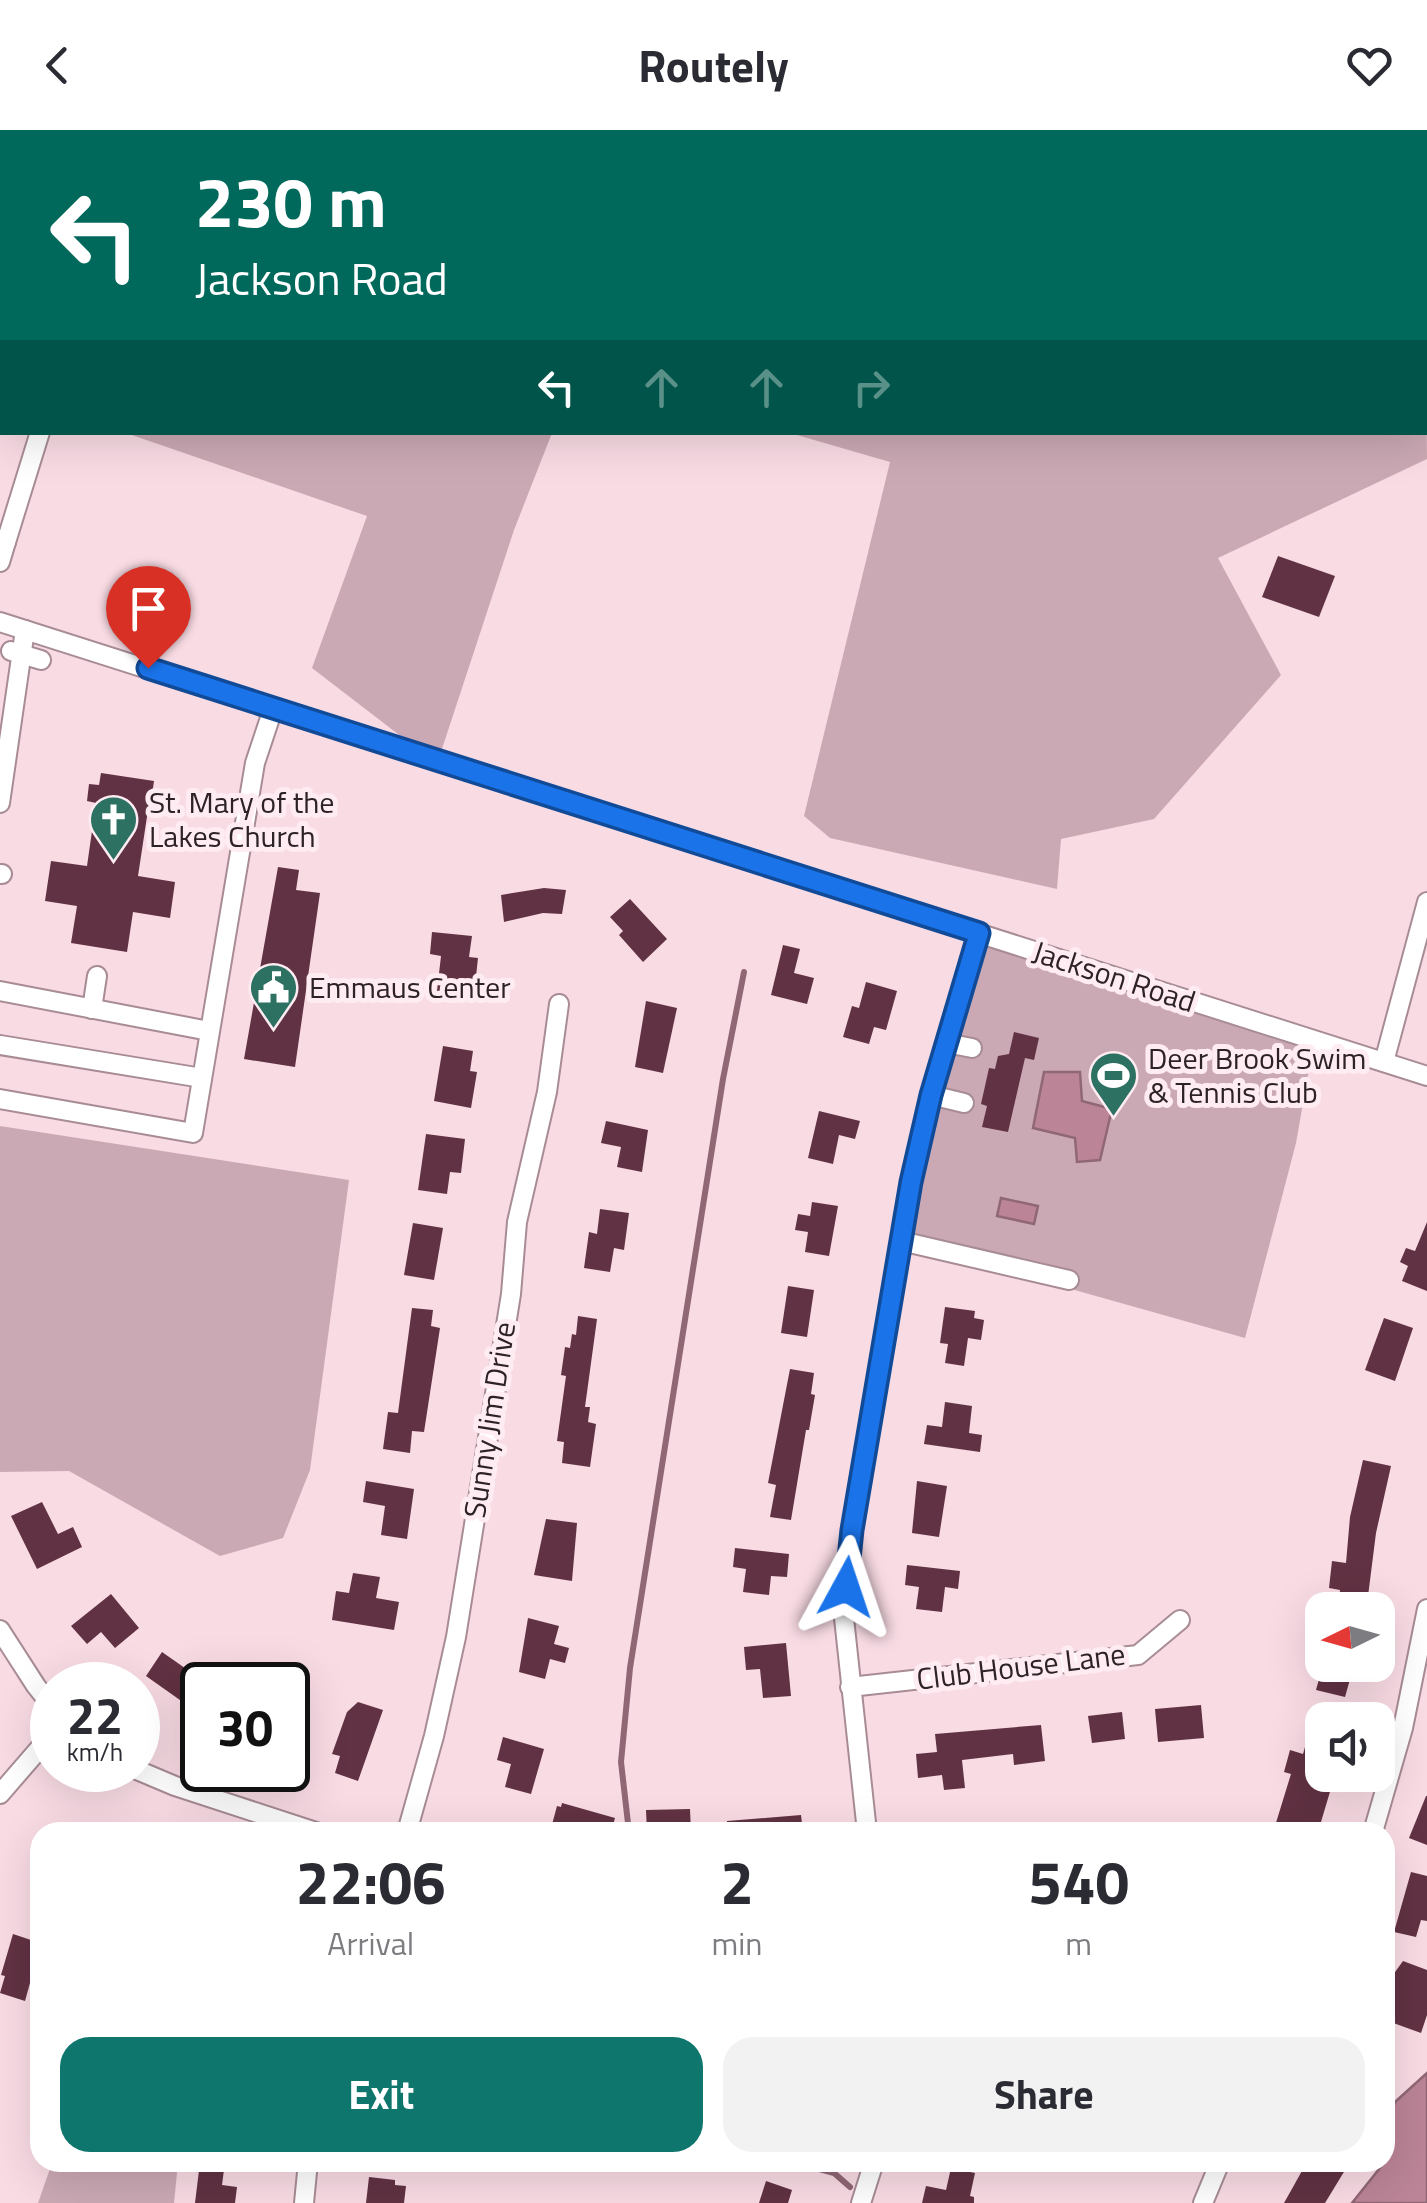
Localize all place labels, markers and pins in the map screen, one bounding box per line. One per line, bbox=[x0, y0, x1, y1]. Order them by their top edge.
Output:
pin bbox=[106, 566, 191, 669]
place label: St. Mary of the Lakes Church bbox=[149, 779, 334, 859]
church icon: St. Mary of the Lakes Church bbox=[88, 794, 140, 862]
public building icon: Emmaus Center bbox=[248, 962, 300, 1030]
place label: Emmaus Center bbox=[309, 964, 511, 1010]
place label: Deer Brook Swim & Tennis Club bbox=[1148, 1035, 1366, 1115]
sports icon: Deer Brook Swim & Tennis Club bbox=[1087, 1050, 1139, 1118]

